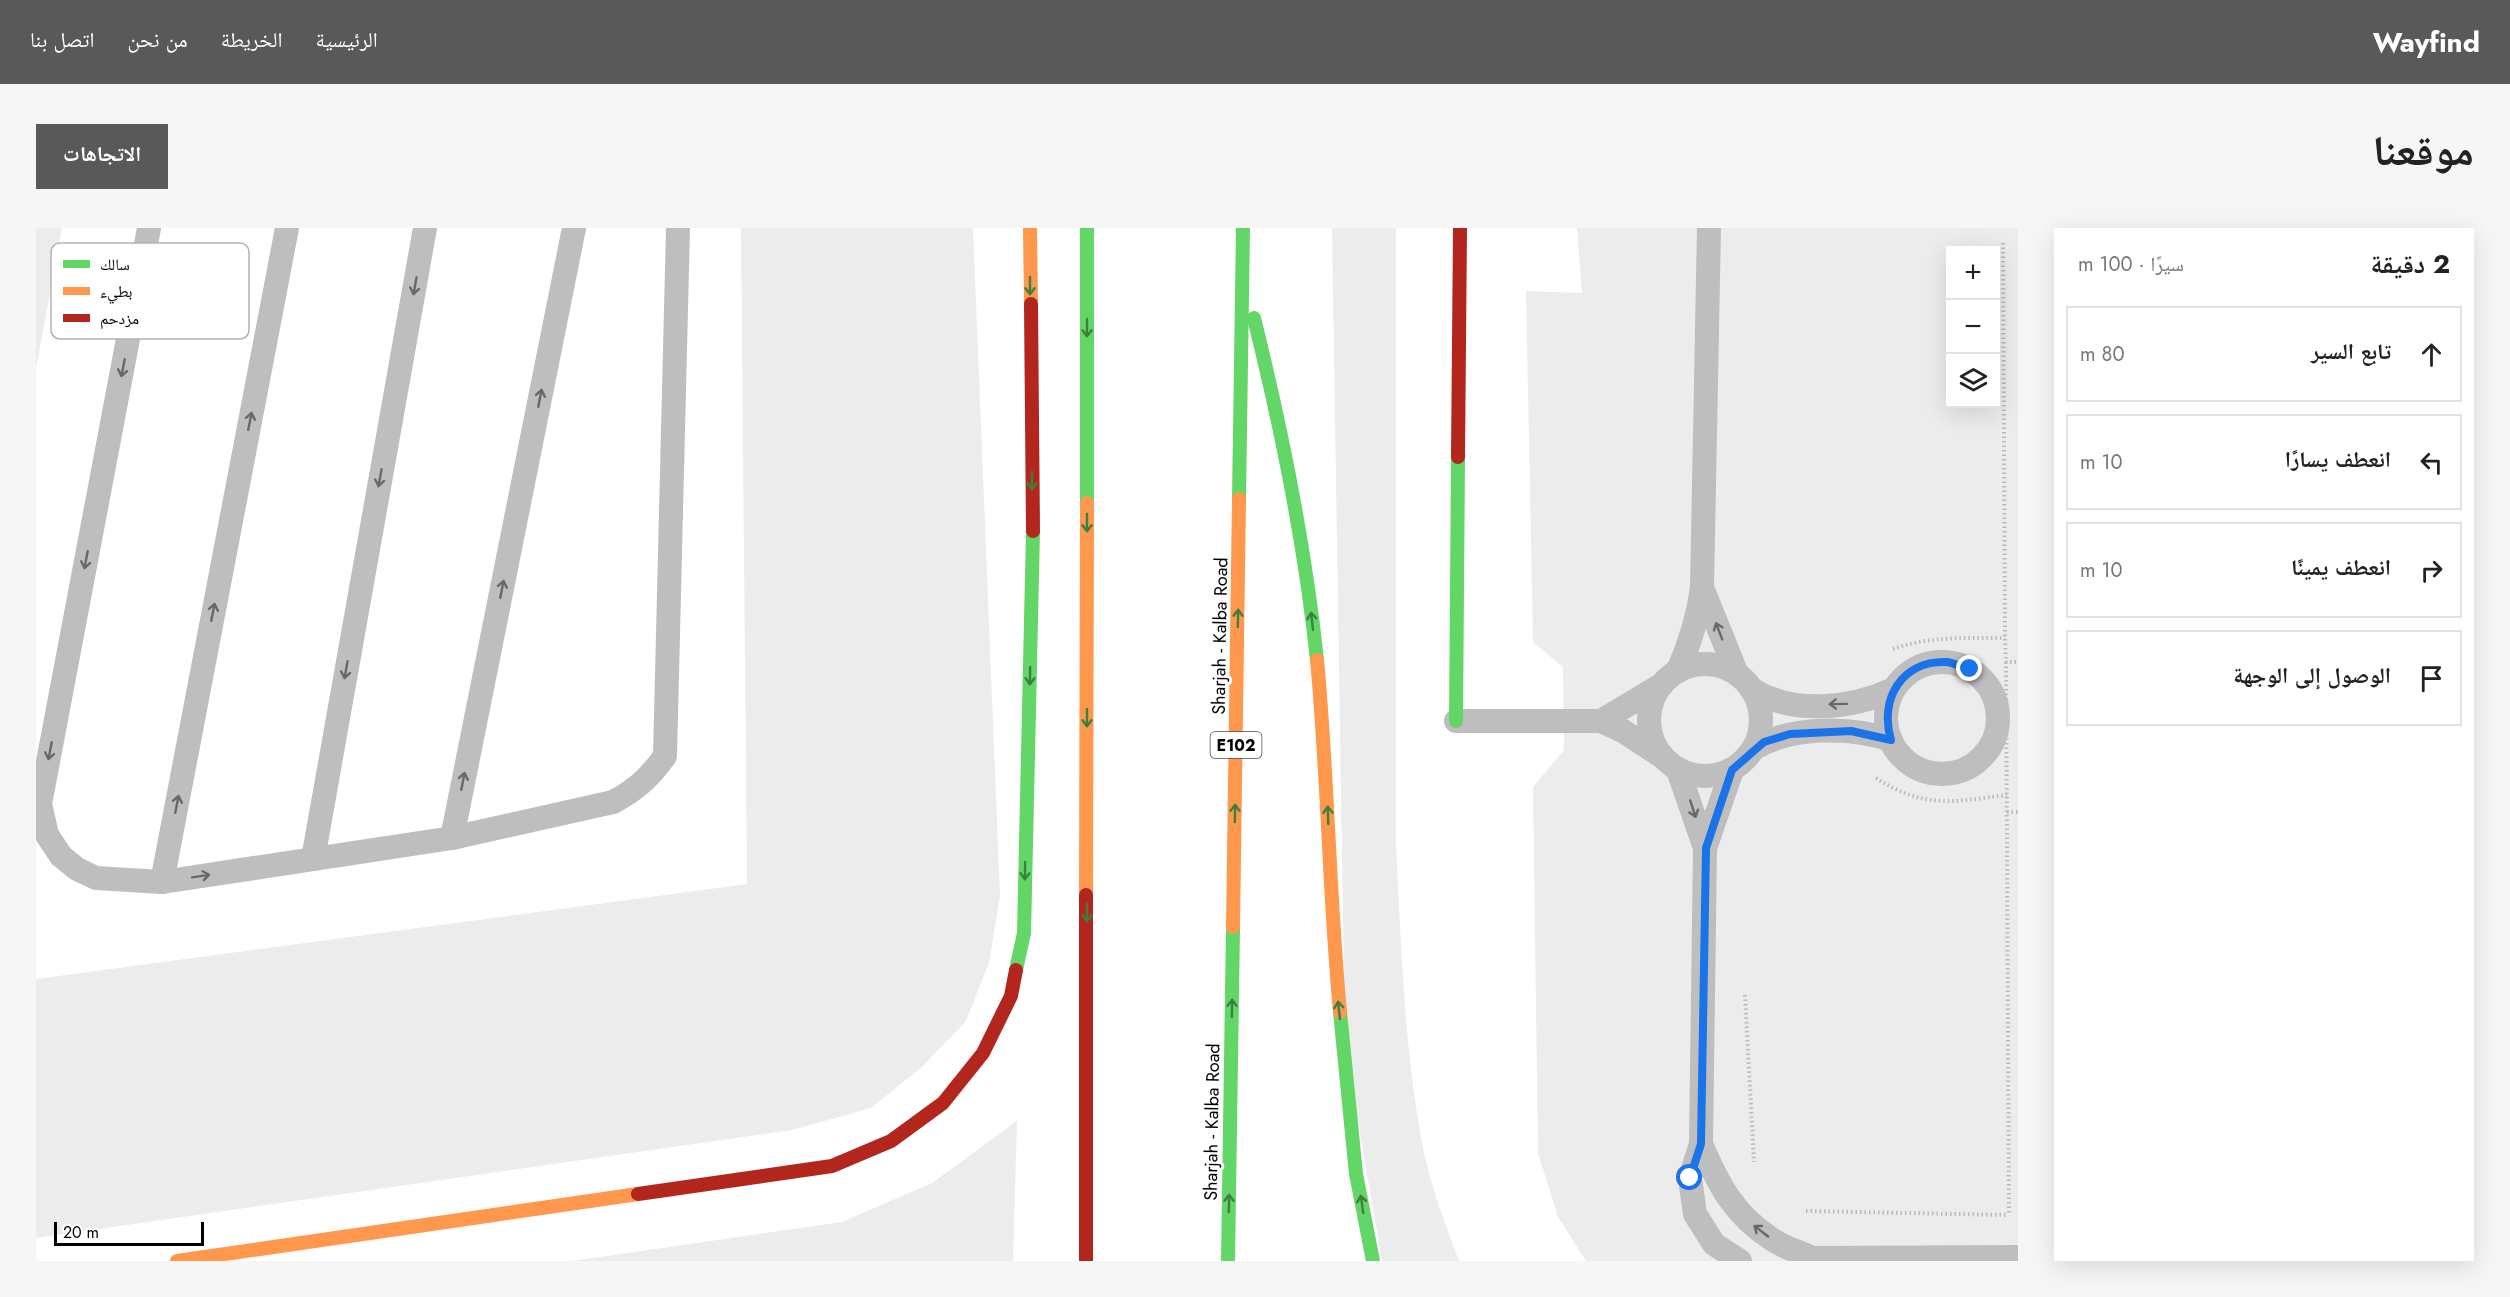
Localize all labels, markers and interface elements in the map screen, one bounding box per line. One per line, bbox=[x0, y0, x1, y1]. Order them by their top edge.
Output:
text: Wayfind bbox=[2373, 22, 2480, 63]
text: اتصل بنا bbox=[30, 25, 94, 55]
text: من نحن bbox=[127, 25, 188, 55]
text: الخريطة bbox=[221, 25, 283, 55]
text: الرئيسية bbox=[316, 25, 378, 55]
text: موقعنا bbox=[2373, 120, 2474, 181]
button: الاتجاهات bbox=[36, 124, 168, 189]
legend bbox=[51, 243, 249, 339]
text: 2 دقيقة bbox=[2371, 245, 2450, 283]
map controls bbox=[1946, 246, 2000, 408]
button: + bbox=[1946, 246, 2000, 300]
text: سيرًا · 100 m bbox=[2078, 250, 2184, 279]
text: سالك bbox=[100, 253, 130, 276]
one-way arrow bbox=[409, 275, 420, 295]
one-way arrow bbox=[1025, 276, 1036, 296]
text: بطيء bbox=[100, 280, 132, 304]
button: − bbox=[1946, 300, 2000, 354]
text: مزدحم bbox=[100, 307, 139, 330]
one-way arrow bbox=[1081, 318, 1093, 338]
text: تابع السير bbox=[2311, 335, 2391, 367]
icon: ahead bbox=[2415, 338, 2448, 371]
text: 80 m bbox=[2080, 340, 2125, 369]
button: layers bbox=[1946, 354, 2000, 408]
one-way arrow bbox=[117, 358, 128, 377]
one-way arrow bbox=[535, 389, 546, 409]
one-way arrow bbox=[245, 411, 256, 431]
text: انعطف يسارًا bbox=[2285, 443, 2391, 475]
icon: left bbox=[2415, 446, 2448, 479]
text: 10 m bbox=[2080, 448, 2123, 477]
one-way arrow bbox=[375, 467, 386, 487]
one-way arrow bbox=[1026, 471, 1038, 491]
one-way arrow bbox=[1081, 513, 1093, 533]
one-way arrow bbox=[81, 549, 92, 569]
text: انعطف يمينًا bbox=[2291, 551, 2391, 583]
icon: right bbox=[2415, 554, 2448, 587]
text: 10 m bbox=[2080, 556, 2123, 585]
street label: Sharjah - Kalba Road bbox=[1206, 557, 1234, 715]
one-way arrow bbox=[497, 580, 508, 600]
one-way arrow bbox=[208, 603, 219, 622]
one-way arrow bbox=[1232, 608, 1244, 628]
one-way arrow bbox=[1307, 612, 1318, 631]
one-way arrow bbox=[1712, 623, 1723, 641]
route end bbox=[1956, 655, 1982, 681]
one-way arrow bbox=[340, 659, 351, 679]
text: الوصول إلى الوجهة bbox=[2233, 659, 2391, 691]
icon: arrive bbox=[2415, 662, 2448, 695]
one-way arrow bbox=[1024, 666, 1036, 686]
one-way arrow bbox=[1829, 698, 1849, 710]
one-way arrow bbox=[1081, 708, 1093, 728]
road number: E102 bbox=[1210, 732, 1262, 758]
one-way arrow bbox=[44, 741, 55, 761]
one-way arrow bbox=[458, 771, 469, 791]
one-way arrow bbox=[172, 794, 183, 814]
one-way arrow bbox=[1688, 799, 1699, 818]
one-way arrow bbox=[1229, 803, 1241, 823]
one-way arrow bbox=[1322, 806, 1333, 826]
one-way arrow bbox=[1019, 861, 1031, 881]
one-way arrow bbox=[191, 870, 211, 881]
one-way arrow bbox=[1081, 903, 1093, 923]
one-way arrow bbox=[1226, 998, 1238, 1018]
one-way arrow bbox=[1333, 1001, 1344, 1020]
street label: Sharjah - Kalba Road bbox=[1198, 1043, 1226, 1201]
route start bbox=[1676, 1164, 1702, 1190]
one-way arrow bbox=[1223, 1193, 1235, 1213]
one-way arrow bbox=[1356, 1194, 1367, 1214]
scale bar bbox=[54, 1219, 204, 1246]
text: 20 m bbox=[63, 1221, 99, 1244]
one-way arrow bbox=[1753, 1224, 1769, 1237]

